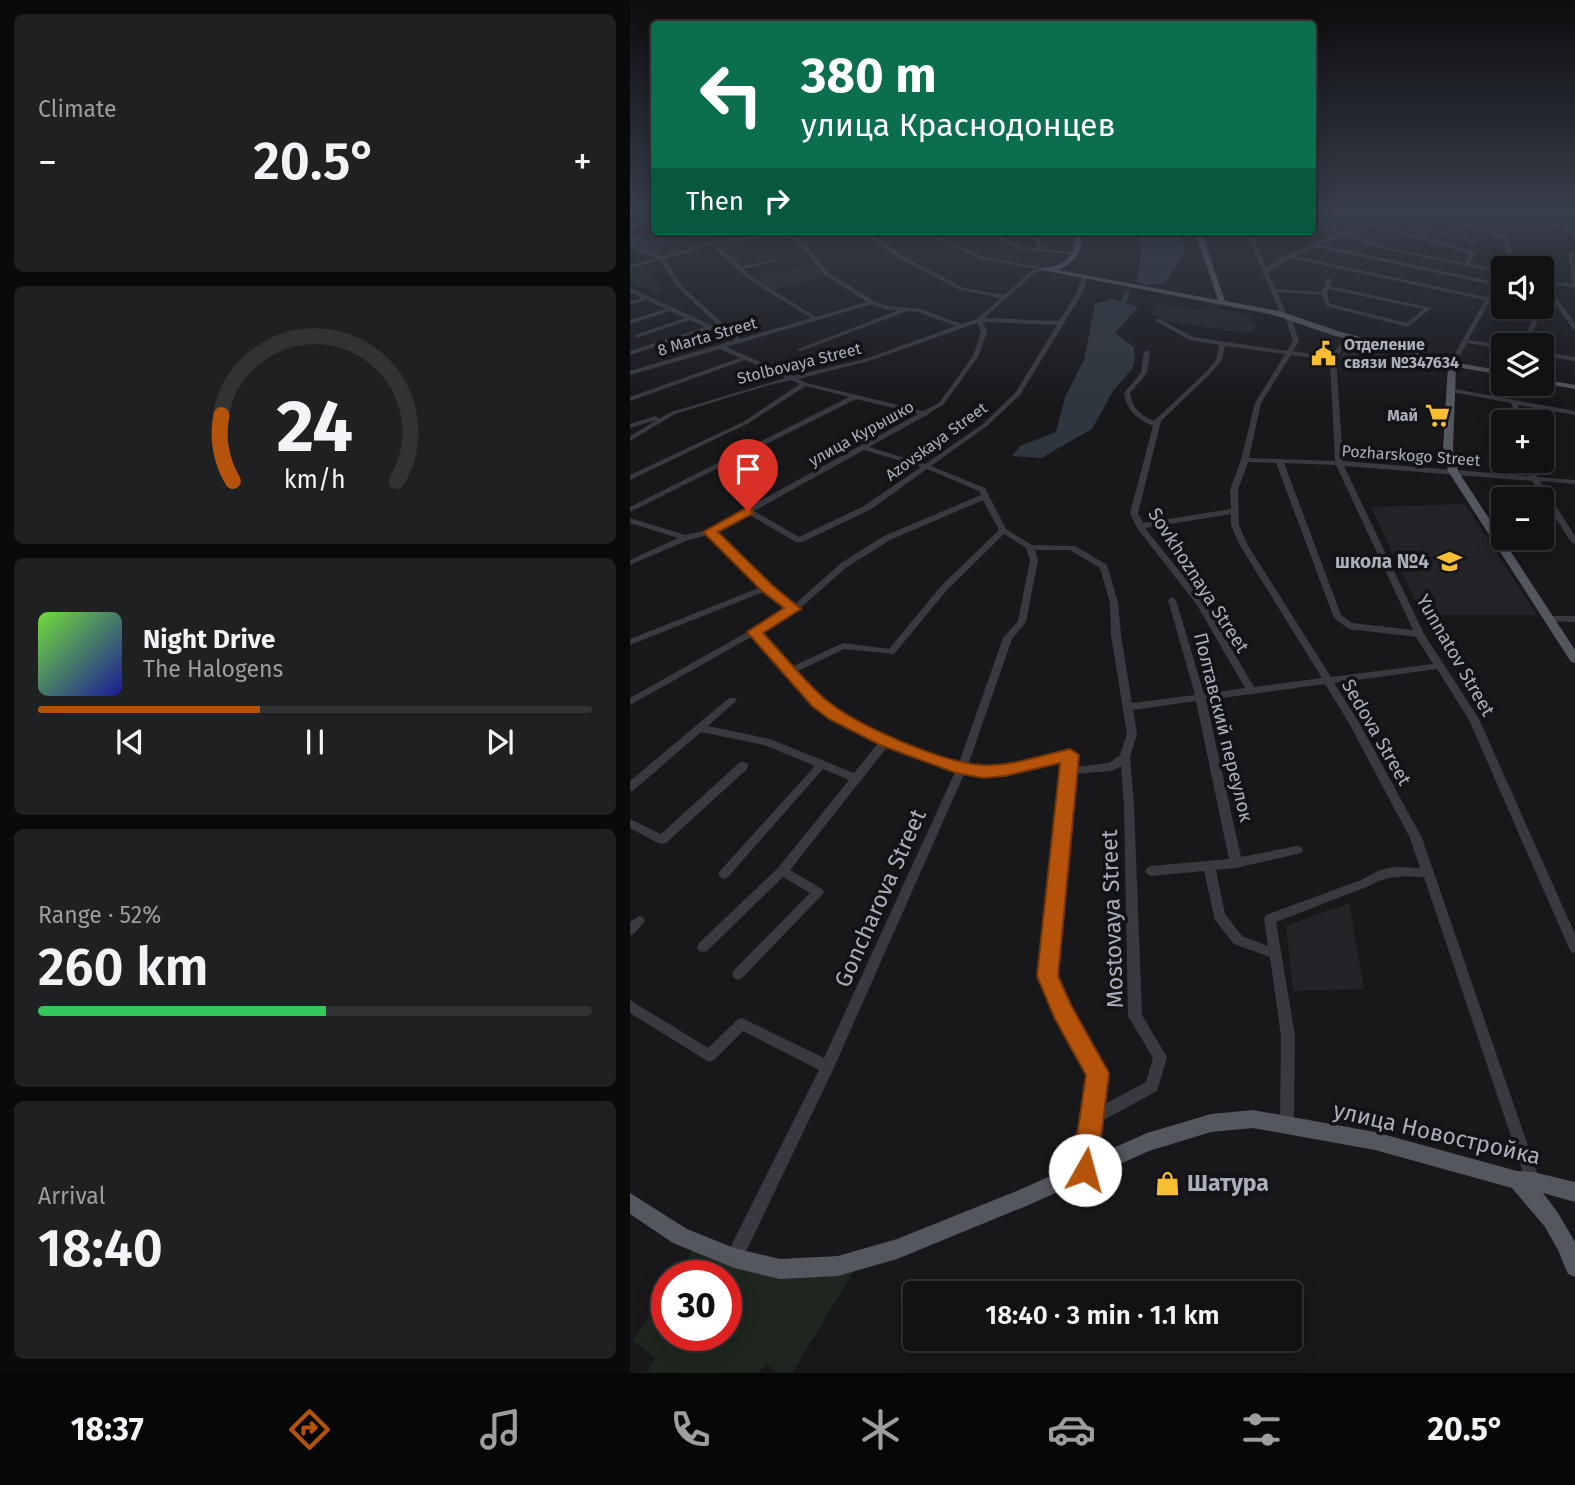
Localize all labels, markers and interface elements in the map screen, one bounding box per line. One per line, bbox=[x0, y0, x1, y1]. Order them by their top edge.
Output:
text: 380 m bbox=[801, 46, 937, 105]
icon: left bbox=[686, 49, 777, 140]
text: Climate bbox=[38, 95, 117, 123]
text: улица Краснодонцев bbox=[801, 106, 1116, 144]
text: 20.5° bbox=[253, 130, 377, 193]
text: − bbox=[38, 139, 57, 185]
text: + bbox=[573, 139, 592, 185]
icon: right bbox=[758, 182, 796, 220]
text: Then bbox=[686, 186, 744, 217]
map controls bbox=[1491, 256, 1554, 550]
button: sound bbox=[1491, 256, 1554, 319]
street label: 8 Marta Street bbox=[655, 313, 759, 360]
button: layers bbox=[1491, 333, 1554, 396]
place label: Отделение связи №347634 bbox=[1344, 335, 1459, 372]
street label: Stolbovaya Street bbox=[735, 339, 863, 388]
public building icon: Отделение связи №347634 bbox=[1310, 339, 1338, 367]
text: 24 bbox=[277, 383, 353, 470]
street label: улица Курышко bbox=[805, 397, 917, 470]
street label: Azovskaya Street bbox=[882, 398, 991, 485]
supermarket icon: Май bbox=[1424, 401, 1452, 429]
place label: Май bbox=[1387, 406, 1418, 425]
button: + bbox=[1491, 410, 1554, 473]
pin bbox=[718, 439, 778, 511]
street label: Pozharskogo Street bbox=[1341, 441, 1481, 470]
icon: arrive bbox=[729, 450, 767, 488]
text: km/h bbox=[284, 464, 346, 494]
button: − bbox=[1491, 487, 1554, 550]
street label: Sovkhoznaya Street bbox=[1143, 504, 1254, 657]
school or university icon: школа №4 bbox=[1435, 547, 1463, 575]
place label: школа №4 bbox=[1335, 550, 1429, 573]
street label: Yunnatov Street bbox=[1411, 590, 1500, 720]
text: Night Drive bbox=[143, 624, 275, 655]
street label: Полтавский переулок bbox=[1189, 630, 1258, 824]
text: The Halogens bbox=[143, 655, 283, 683]
street label: Sedova Street bbox=[1337, 675, 1416, 790]
icon: previous bbox=[111, 723, 149, 761]
icon: pause bbox=[296, 723, 334, 761]
icon: next bbox=[481, 723, 519, 761]
street label: Goncharova Street bbox=[828, 804, 932, 991]
street label: Mostovaya Street bbox=[1095, 829, 1129, 1009]
text: Range · 52% bbox=[38, 901, 161, 929]
text: 260 km bbox=[38, 936, 209, 999]
street label: улица Новостройка bbox=[1331, 1096, 1543, 1170]
position arrow bbox=[1048, 1133, 1122, 1207]
shop icon: Шатура bbox=[1153, 1169, 1181, 1197]
place label: Шатура bbox=[1187, 1169, 1269, 1197]
text: Arrival bbox=[38, 1182, 105, 1210]
text: 18:40 bbox=[38, 1217, 163, 1280]
speed limit sign: 30 bbox=[651, 1260, 742, 1351]
text: 18:40 · 3 min · 1.1 km bbox=[985, 1300, 1220, 1331]
icon: directions bbox=[285, 1405, 334, 1454]
icon: music bbox=[476, 1405, 525, 1454]
icon: phone bbox=[666, 1405, 715, 1454]
icon: climate bbox=[856, 1405, 905, 1454]
icon: car bbox=[1047, 1405, 1096, 1454]
icon: filters bbox=[1237, 1405, 1286, 1454]
text: 18:37 bbox=[71, 1410, 144, 1448]
text: 20.5° bbox=[1428, 1410, 1504, 1448]

